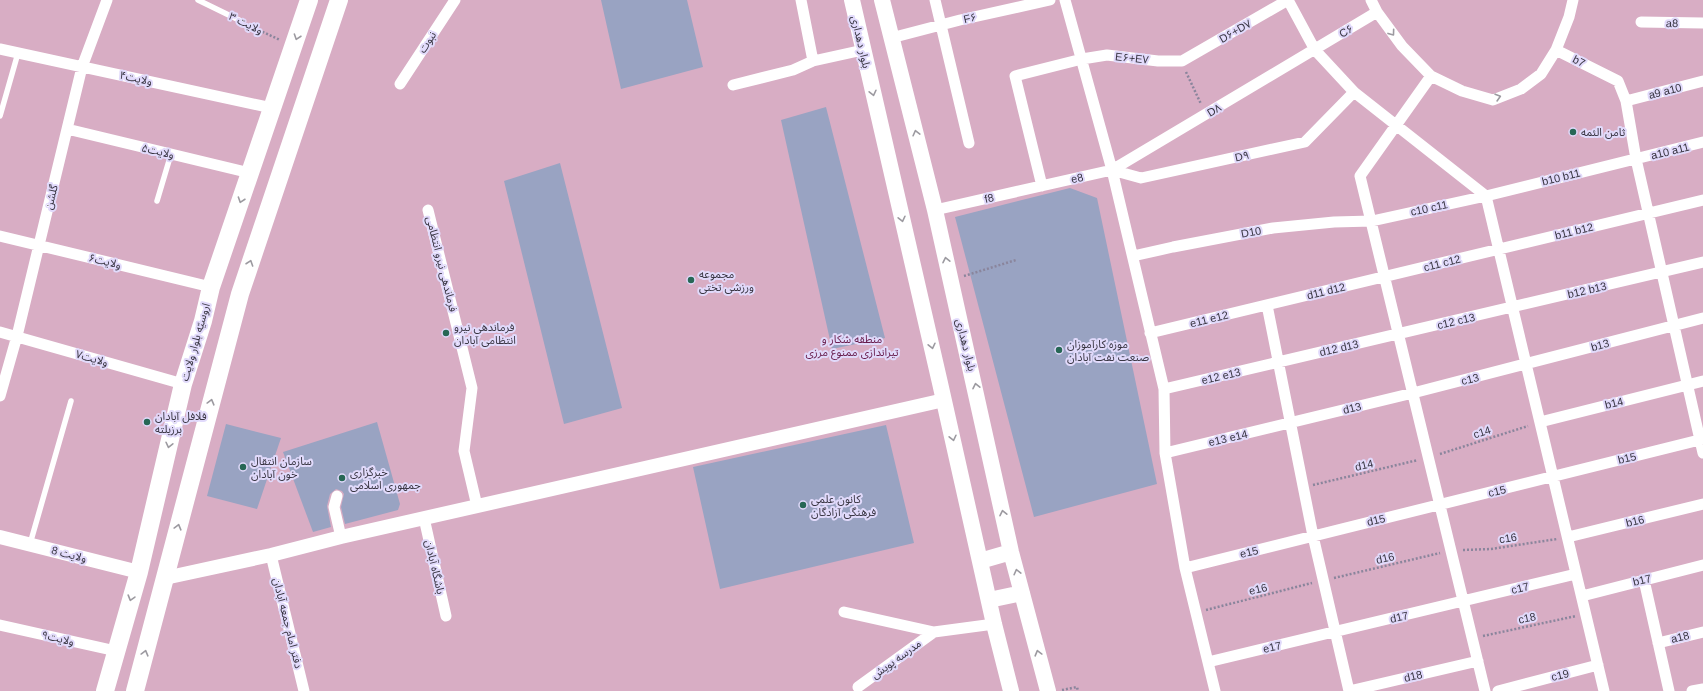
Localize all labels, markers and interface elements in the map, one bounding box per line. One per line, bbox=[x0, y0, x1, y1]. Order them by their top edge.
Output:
street label: ولایت ۳ bbox=[227, 10, 265, 37]
street label: F۶ bbox=[962, 11, 978, 25]
street label: بلوار دهداری bbox=[848, 15, 873, 70]
street label: D۶+D۷ bbox=[1217, 17, 1254, 45]
street label: a8 bbox=[1666, 17, 1678, 29]
street label: C۶ bbox=[1337, 22, 1355, 40]
street label: نبوت bbox=[416, 29, 439, 55]
one-way arrow bbox=[1387, 29, 1395, 36]
one-way arrow bbox=[293, 33, 301, 40]
street label: E۶+E۷ bbox=[1115, 50, 1150, 66]
street label: b7 bbox=[1571, 53, 1587, 69]
street label: ولایت۴ bbox=[118, 69, 153, 88]
street label: a9 a10 bbox=[1647, 81, 1683, 101]
one-way arrow bbox=[868, 89, 876, 96]
one-way arrow bbox=[1494, 93, 1501, 102]
street label: D۸ bbox=[1205, 101, 1224, 119]
place label: ثامن الئمه bbox=[1581, 126, 1625, 139]
marker: ثامن الئمه bbox=[1568, 127, 1578, 137]
one-way arrow bbox=[912, 130, 920, 137]
street label: a10 a11 bbox=[1650, 140, 1690, 162]
street label: ولایت۵ bbox=[140, 141, 175, 162]
street label: D۹ bbox=[1234, 149, 1250, 163]
street label: b10 b11 bbox=[1541, 166, 1581, 188]
street label: e8 bbox=[1070, 171, 1084, 185]
street label: گلشن bbox=[42, 183, 61, 211]
street label: f8 bbox=[983, 191, 995, 205]
one-way arrow bbox=[237, 196, 245, 203]
street label: c10 c11 bbox=[1409, 198, 1449, 218]
street label: فرماندهی نیرو انتظامی bbox=[423, 215, 460, 313]
one-way arrow bbox=[898, 216, 906, 222]
street label: b11 b12 bbox=[1554, 220, 1594, 242]
street label: D10 bbox=[1240, 224, 1262, 240]
street label: ولایت۶ bbox=[87, 251, 123, 272]
street label: c11 c12 bbox=[1422, 253, 1462, 273]
one-way arrow bbox=[942, 257, 950, 263]
one-way arrow bbox=[245, 260, 254, 267]
place label: مجموعه ورزشی تختی bbox=[699, 268, 754, 294]
marker: مجموعه ورزشی تختی bbox=[686, 275, 696, 285]
street label: d11 d12 bbox=[1306, 280, 1346, 302]
street label: b12 b13 bbox=[1566, 280, 1608, 300]
street label: اروسیّه بلوار ولایت bbox=[178, 302, 213, 383]
street label: e11 e12 bbox=[1189, 308, 1229, 330]
street label: c12 c13 bbox=[1436, 311, 1476, 331]
street label: بلوار دهداری bbox=[953, 318, 978, 373]
place label: فرماندهی نیرو انتظامی آبادان bbox=[454, 321, 516, 347]
marker: فرماندهی نیرو انتظامی آبادان bbox=[441, 328, 451, 338]
park label: منطقه شکار و تیراندازی ممنوع مرزی bbox=[805, 333, 899, 360]
street label: b13 bbox=[1590, 337, 1610, 353]
place label: موزه کارآموزان صنعت نفت آبادان bbox=[1067, 338, 1149, 364]
street label: d12 d13 bbox=[1318, 338, 1360, 358]
one-way arrow bbox=[927, 343, 935, 349]
marker: موزه کارآموزان صنعت نفت آبادان bbox=[1054, 345, 1064, 355]
street label: ولایت۷ bbox=[74, 348, 110, 369]
street label: e12 e13 bbox=[1200, 366, 1242, 386]
street label: c13 bbox=[1460, 371, 1480, 387]
one-way arrow bbox=[972, 383, 980, 390]
street label: b14 bbox=[1604, 395, 1624, 411]
one-way arrow bbox=[206, 399, 215, 406]
street label: d13 bbox=[1342, 400, 1362, 416]
place label: فلافل آبادان برزیلته bbox=[155, 410, 207, 436]
marker: فلافل آبادان برزیلته bbox=[142, 417, 152, 427]
street label: c14 bbox=[1472, 424, 1492, 440]
street label: e13 e14 bbox=[1207, 428, 1249, 448]
one-way arrow bbox=[948, 435, 956, 441]
one-way arrow bbox=[165, 442, 173, 448]
street label: b15 bbox=[1617, 450, 1637, 466]
place label: سازمان انتقال خون آبادان bbox=[251, 455, 312, 481]
street label: d14 bbox=[1354, 457, 1374, 473]
marker: سازمان انتقال خون آبادان bbox=[238, 462, 248, 472]
place label: خبرگزاری جمهوری اسلامی bbox=[350, 466, 421, 492]
marker: خبرگزاری جمهوری اسلامی bbox=[337, 473, 347, 483]
street label: c15 bbox=[1487, 483, 1507, 499]
place label: کانون علمی فرهنگی آزادگان bbox=[811, 493, 876, 519]
marker: کانون علمی فرهنگی آزادگان bbox=[798, 500, 808, 510]
one-way arrow bbox=[1000, 510, 1008, 517]
street label: d15 bbox=[1366, 512, 1386, 528]
street label: b16 bbox=[1625, 513, 1645, 529]
one-way arrow bbox=[173, 524, 182, 531]
street label: c16 bbox=[1498, 531, 1518, 545]
street label: باشگاه آبادان bbox=[422, 539, 447, 596]
street label: ولایت 8 bbox=[50, 544, 88, 565]
street label: e15 bbox=[1239, 544, 1259, 560]
street label: d16 bbox=[1375, 550, 1395, 566]
one-way arrow bbox=[1013, 569, 1021, 575]
street label: b17 bbox=[1632, 572, 1652, 588]
street label: دفتر امام جمعه آبادان bbox=[269, 577, 305, 670]
street label: c17 bbox=[1510, 580, 1530, 596]
street label: e16 bbox=[1248, 581, 1268, 597]
one-way arrow bbox=[127, 595, 136, 602]
street label: d17 bbox=[1389, 609, 1409, 625]
street label: c18 bbox=[1517, 610, 1537, 626]
street label: ولایت۹ bbox=[40, 628, 75, 649]
street label: a18 bbox=[1670, 629, 1690, 645]
street label: مدرسه پویش bbox=[869, 637, 924, 683]
street label: e17 bbox=[1262, 639, 1282, 655]
one-way arrow bbox=[140, 650, 149, 657]
one-way arrow bbox=[1034, 650, 1043, 657]
street label: c19 bbox=[1550, 667, 1570, 683]
street label: d18 bbox=[1403, 668, 1423, 684]

